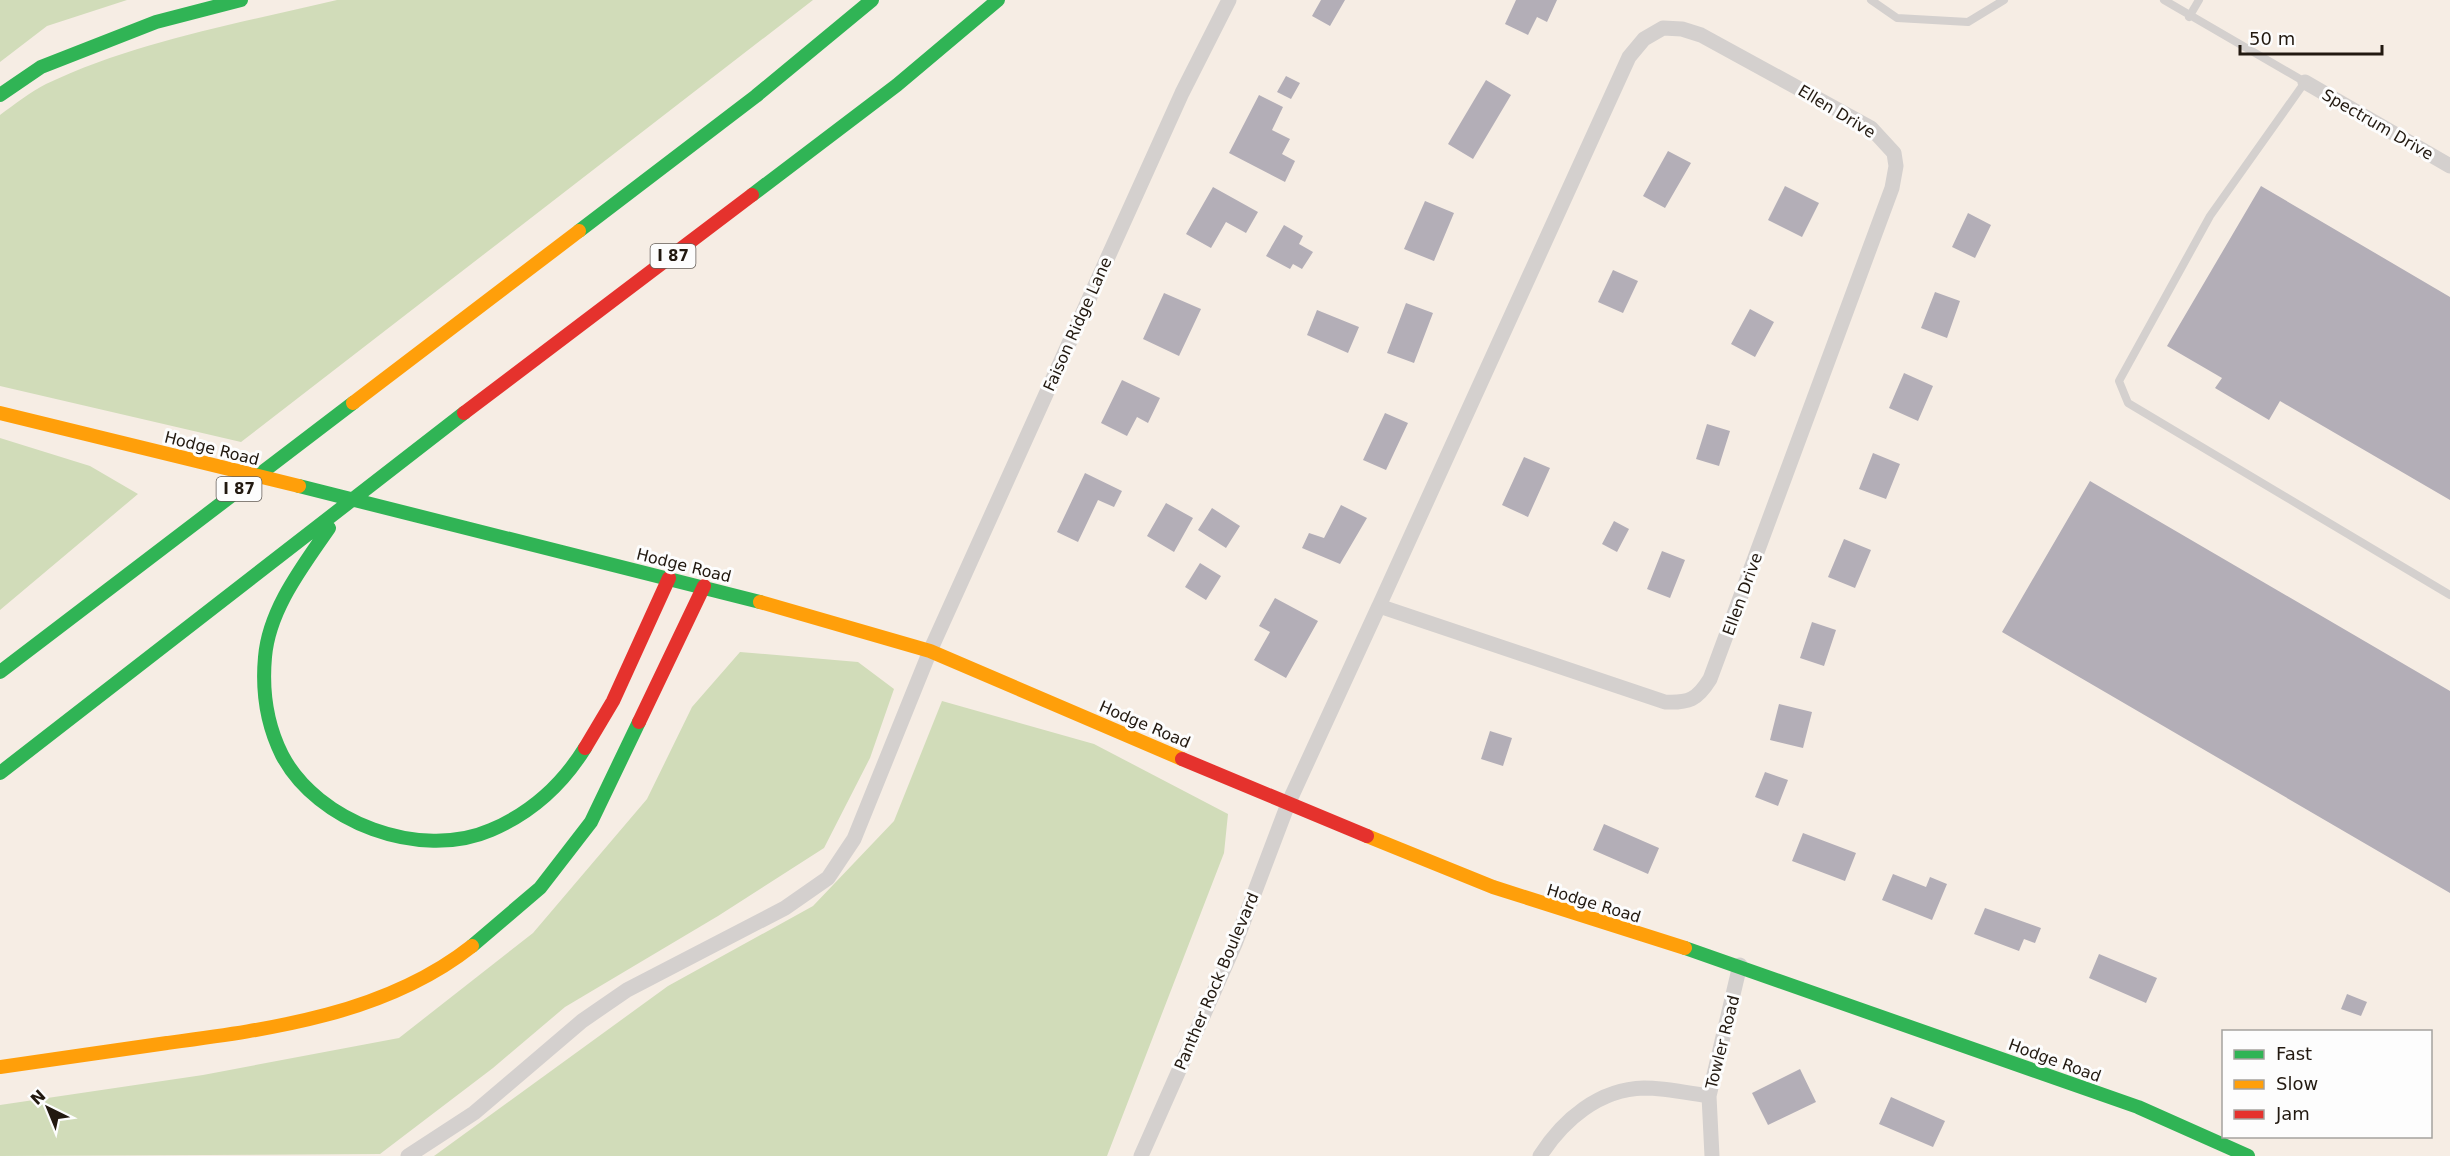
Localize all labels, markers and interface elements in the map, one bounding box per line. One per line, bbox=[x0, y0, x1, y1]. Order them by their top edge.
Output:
scale bar bbox=[2240, 18, 2382, 56]
text: 50 m bbox=[2249, 28, 2295, 49]
street label: Ellen Drive bbox=[1795, 81, 1879, 142]
street label: Spectrum Drive bbox=[2319, 85, 2437, 164]
road number: I 87 bbox=[650, 244, 696, 268]
street label: Faison Ridge Lane bbox=[1039, 254, 1116, 394]
street label: Hodge Road bbox=[162, 428, 261, 469]
road number: I 87 bbox=[216, 477, 262, 501]
street label: Hodge Road bbox=[634, 545, 733, 586]
street label: Ellen Drive bbox=[1719, 550, 1766, 638]
street label: Hodge Road bbox=[1096, 697, 1193, 752]
street label: Hodge Road bbox=[1545, 880, 1643, 927]
street label: Panther Rock Boulevard bbox=[1170, 890, 1263, 1073]
street label: Towler Road bbox=[1701, 993, 1743, 1092]
legend bbox=[2222, 1030, 2432, 1138]
street label: Hodge Road bbox=[2006, 1035, 2104, 1086]
text: Fast bbox=[2276, 1043, 2312, 1064]
text: Slow bbox=[2276, 1073, 2318, 1094]
north arrow bbox=[18, 1078, 78, 1138]
text: N bbox=[27, 1086, 49, 1109]
text: Jam bbox=[2275, 1103, 2310, 1124]

